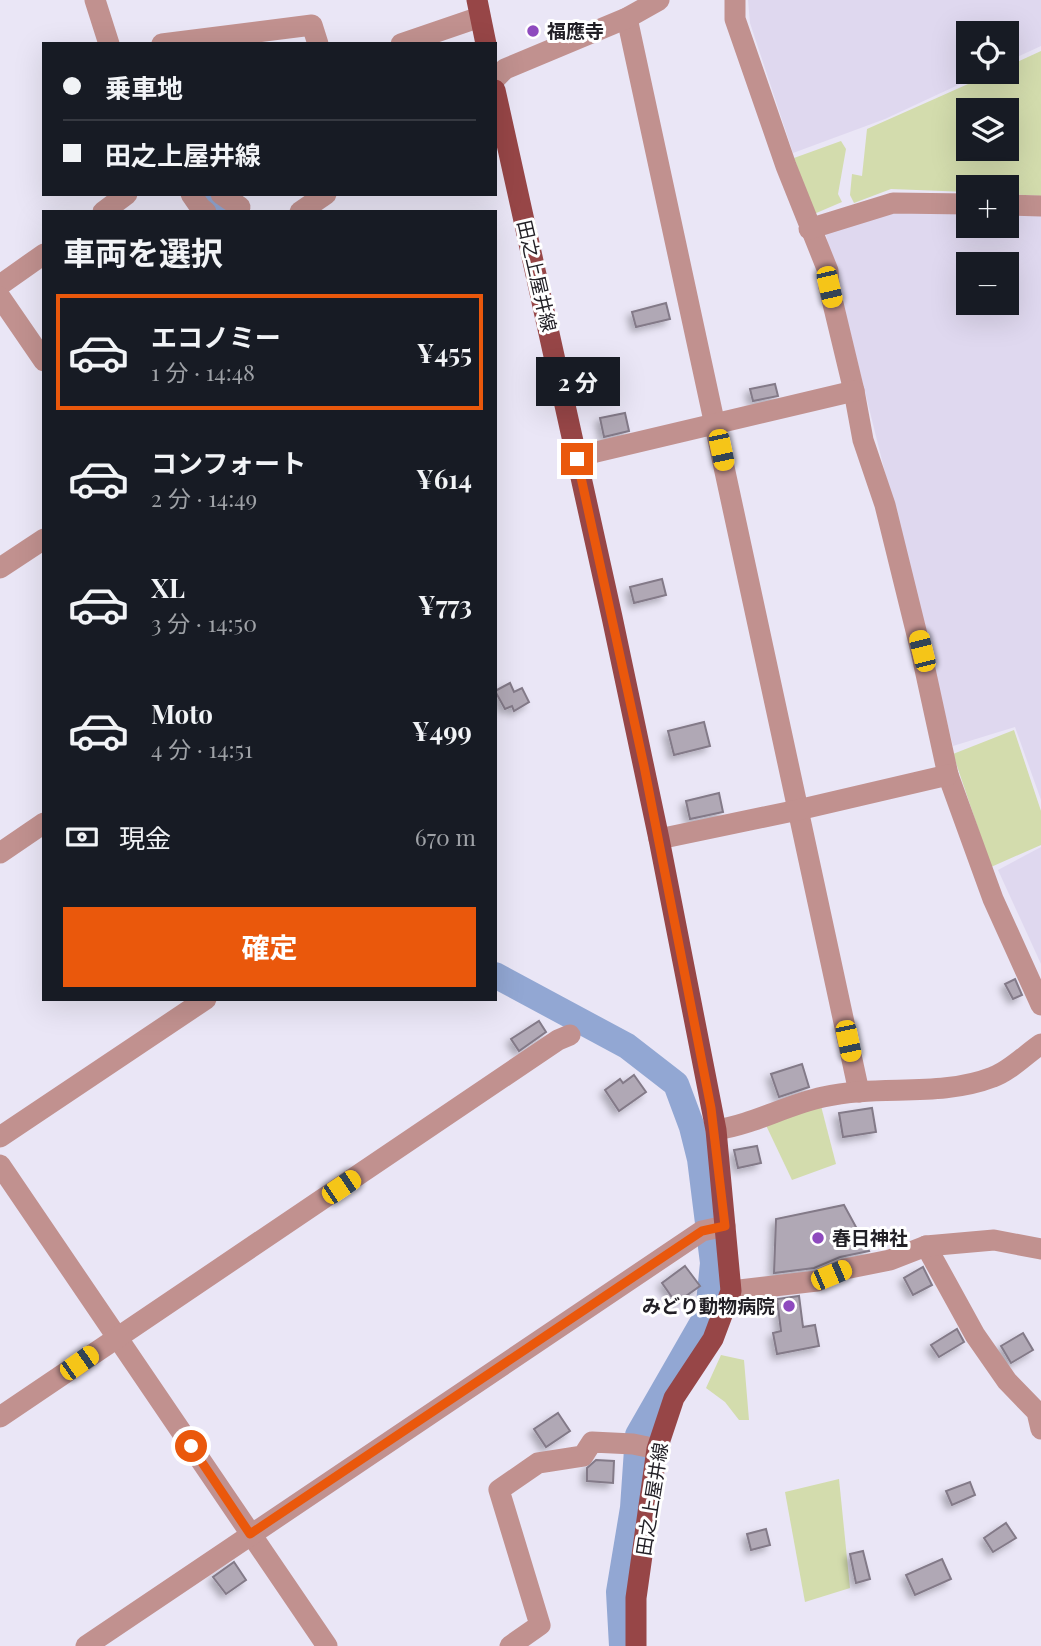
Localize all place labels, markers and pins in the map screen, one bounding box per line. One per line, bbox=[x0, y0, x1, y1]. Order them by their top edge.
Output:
place label: 福應寺 bbox=[547, 17, 604, 43]
marker: 福應寺 bbox=[525, 23, 541, 39]
place label: 春日神社 bbox=[832, 1224, 908, 1250]
marker: 春日神社 bbox=[810, 1230, 826, 1246]
place label: みどり動物病院 bbox=[642, 1292, 775, 1318]
marker: みどり動物病院 bbox=[781, 1298, 797, 1314]

